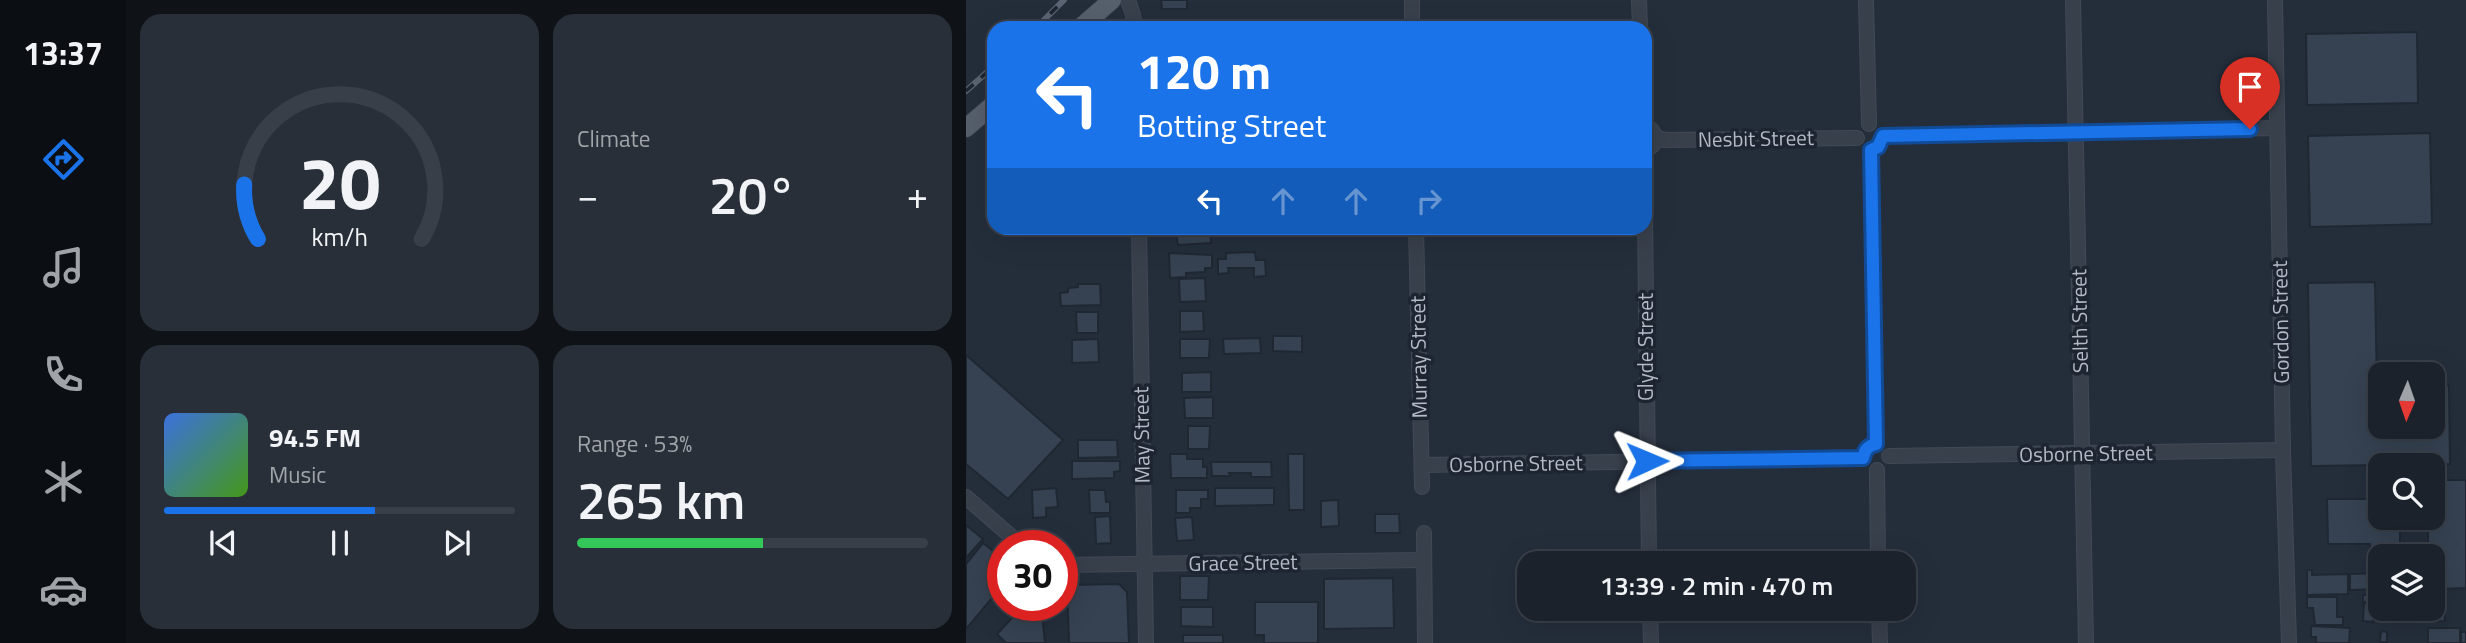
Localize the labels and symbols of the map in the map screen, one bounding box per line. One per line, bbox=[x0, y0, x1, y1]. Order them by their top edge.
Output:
pin bbox=[2220, 57, 2280, 129]
street label: Nesbit Street bbox=[1698, 121, 1815, 155]
street label: Gordon Street bbox=[2263, 259, 2297, 384]
street label: Selth Street bbox=[2062, 268, 2096, 373]
street label: Glyde Street bbox=[1629, 292, 1661, 401]
street label: Murray Street bbox=[1401, 295, 1435, 419]
north arrow bbox=[2368, 362, 2445, 439]
street label: May Street bbox=[1124, 386, 1158, 484]
position arrow bbox=[1610, 424, 1684, 498]
street label: Osborne Street bbox=[2019, 436, 2154, 470]
street label: Osborne Street bbox=[1449, 446, 1584, 480]
speed limit sign: 30 bbox=[987, 530, 1078, 621]
street label: Grace Street bbox=[1188, 545, 1298, 579]

